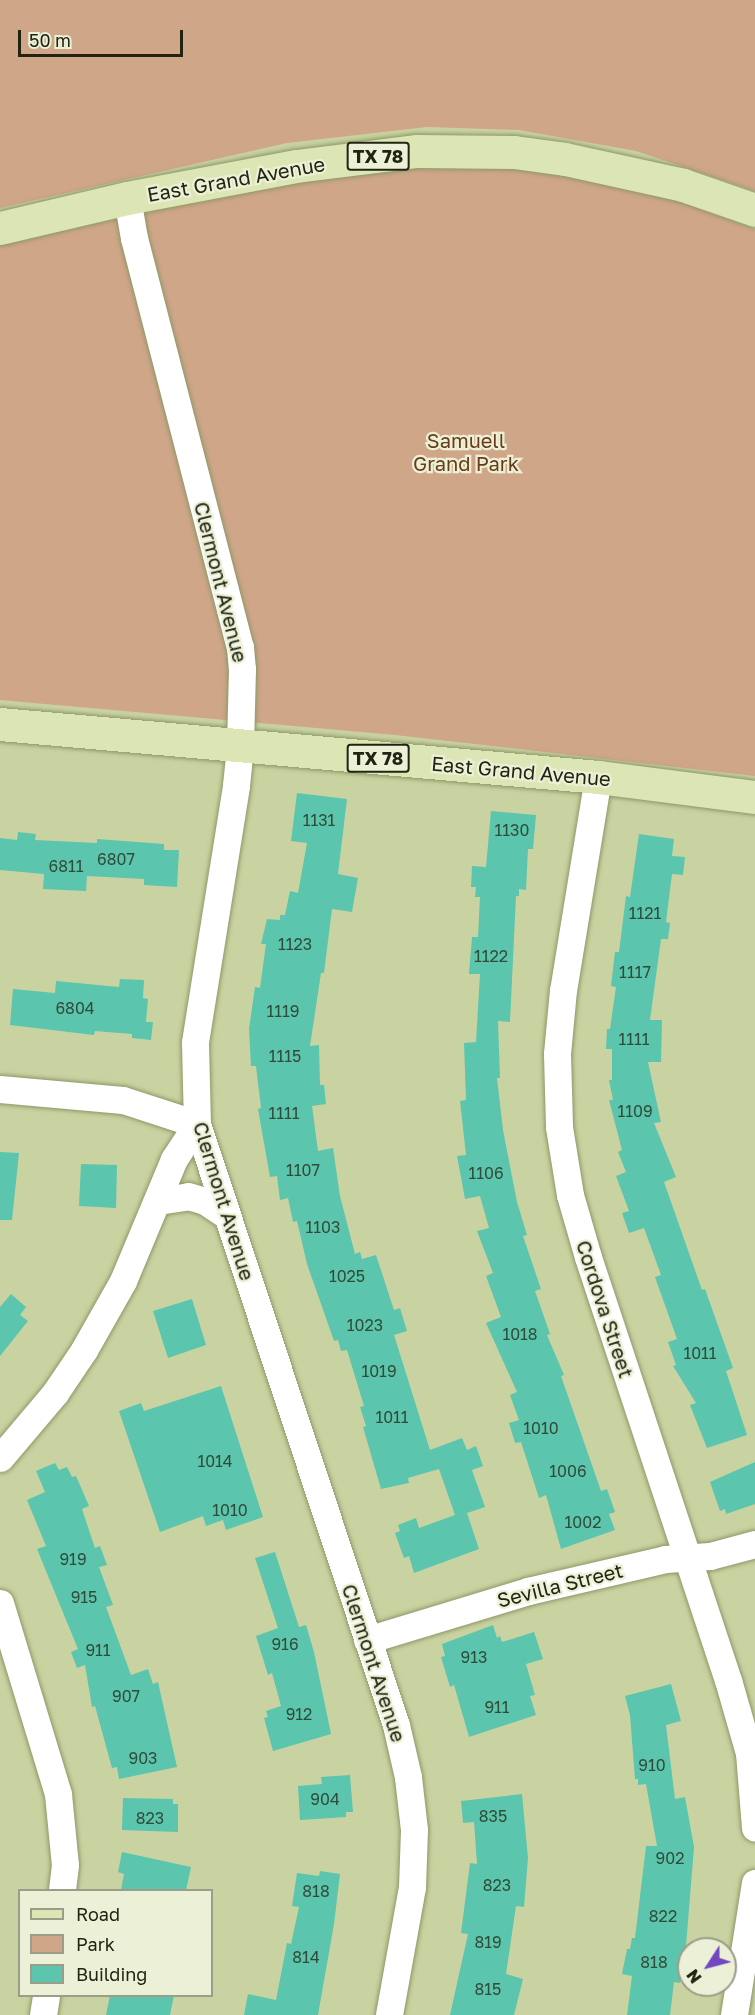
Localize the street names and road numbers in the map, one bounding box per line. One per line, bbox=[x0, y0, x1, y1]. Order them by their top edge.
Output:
road number: TX 78 bbox=[346, 141, 410, 171]
street label: East Grand Avenue bbox=[145, 152, 327, 206]
street label: Clermont Avenue bbox=[189, 499, 253, 665]
road number: TX 78 bbox=[346, 743, 410, 773]
street label: East Grand Avenue bbox=[430, 751, 612, 791]
street label: Clermont Avenue bbox=[188, 1119, 260, 1283]
street label: Cordova Street bbox=[571, 1237, 639, 1381]
street label: Sevilla Street bbox=[495, 1558, 625, 1612]
street label: Clermont Avenue bbox=[337, 1581, 411, 1745]

